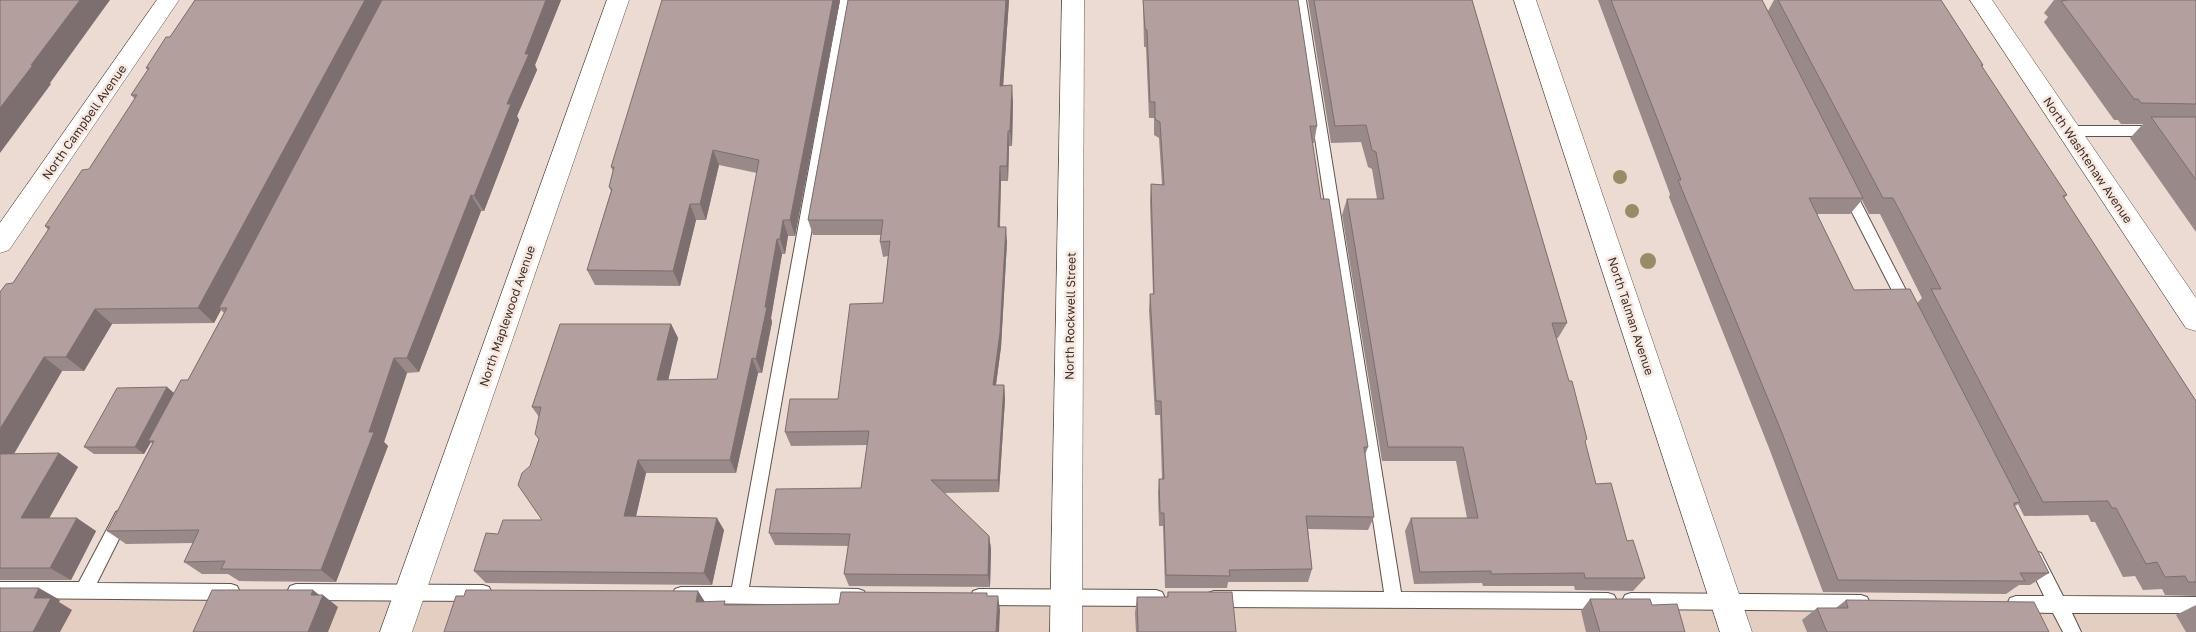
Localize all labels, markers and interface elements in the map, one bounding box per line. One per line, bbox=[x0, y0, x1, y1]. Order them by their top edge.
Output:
street label: North Campbell Avenue bbox=[39, 62, 129, 182]
street label: North Washtenaw Avenue bbox=[2040, 94, 2136, 226]
street label: North Maplewood Avenue bbox=[476, 243, 538, 389]
street label: North Rockwell Street bbox=[1061, 252, 1079, 380]
street label: North Talman Avenue bbox=[1605, 255, 1657, 377]

